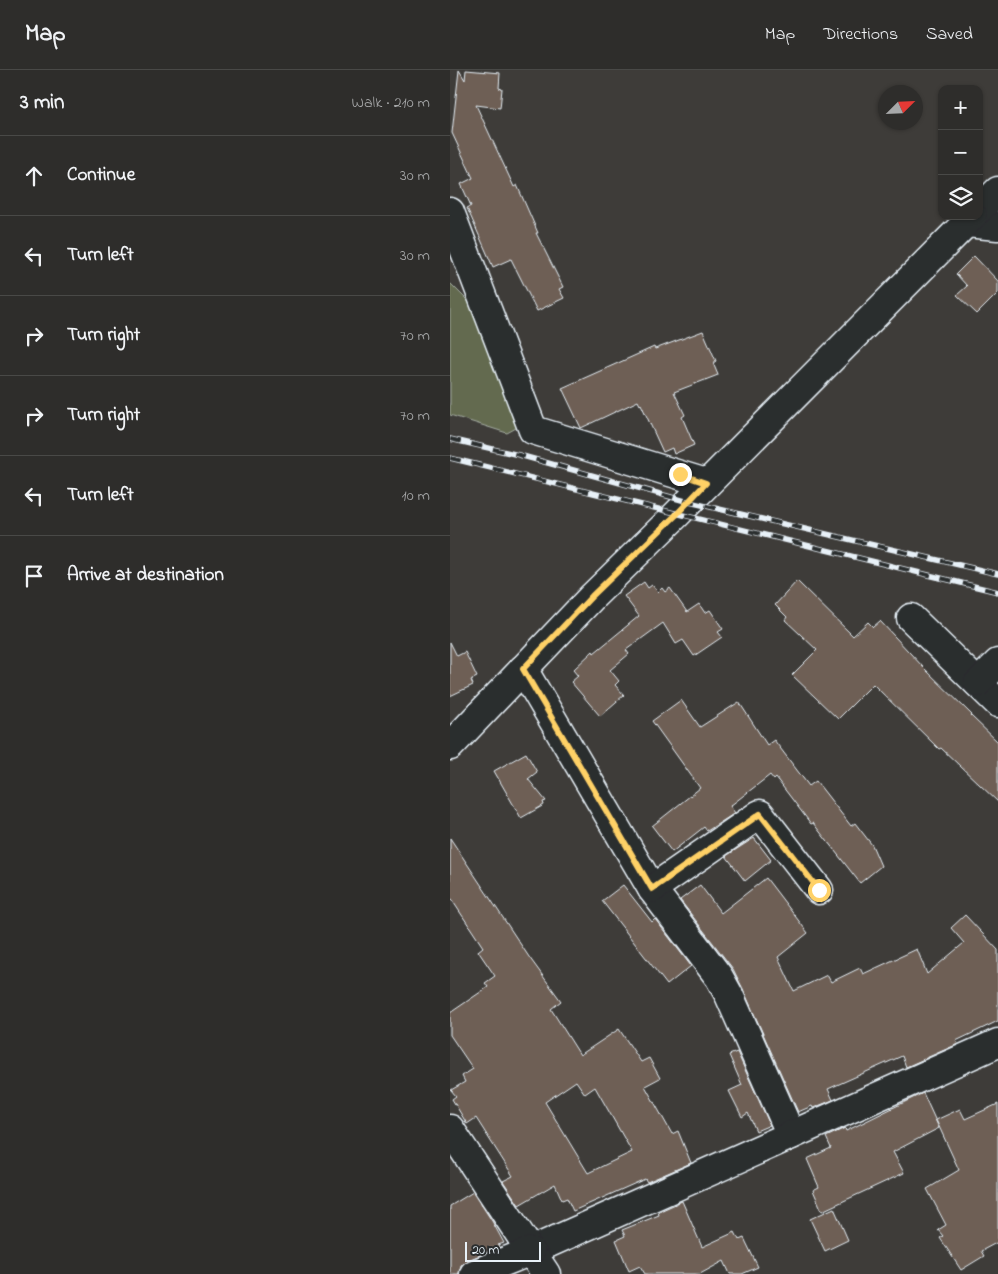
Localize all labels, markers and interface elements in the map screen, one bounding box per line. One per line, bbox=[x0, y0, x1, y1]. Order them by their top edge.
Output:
text: Map bbox=[25, 17, 66, 52]
text: Map bbox=[765, 22, 795, 48]
text: Directions bbox=[823, 22, 898, 48]
text: Saved bbox=[926, 22, 973, 48]
north arrow bbox=[878, 85, 923, 130]
map controls bbox=[938, 85, 983, 220]
button: + bbox=[938, 85, 983, 130]
text: 3 min bbox=[20, 88, 64, 118]
text: Walk · 210 m bbox=[351, 91, 430, 115]
button: − bbox=[938, 130, 983, 175]
icon: ahead bbox=[20, 162, 48, 190]
text: Continue bbox=[67, 162, 135, 189]
text: 30 m bbox=[400, 164, 430, 188]
button: layers bbox=[938, 175, 983, 220]
icon: left bbox=[20, 242, 48, 270]
text: Turn left bbox=[67, 242, 134, 269]
text: 30 m bbox=[400, 244, 430, 268]
icon: right bbox=[20, 322, 48, 350]
text: Turn right bbox=[67, 322, 140, 349]
text: 70 m bbox=[400, 324, 430, 348]
icon: right bbox=[20, 402, 48, 430]
text: Turn right bbox=[67, 402, 140, 429]
text: 70 m bbox=[400, 404, 430, 428]
route end bbox=[669, 463, 692, 486]
icon: left bbox=[20, 482, 48, 510]
text: Turn left bbox=[67, 482, 134, 509]
text: 10 m bbox=[402, 484, 430, 508]
icon: arrive bbox=[20, 562, 48, 590]
text: Arrive at destination bbox=[67, 562, 224, 589]
route start bbox=[808, 879, 831, 902]
scale bar bbox=[465, 1239, 541, 1262]
text: 20 m bbox=[472, 1240, 499, 1261]

